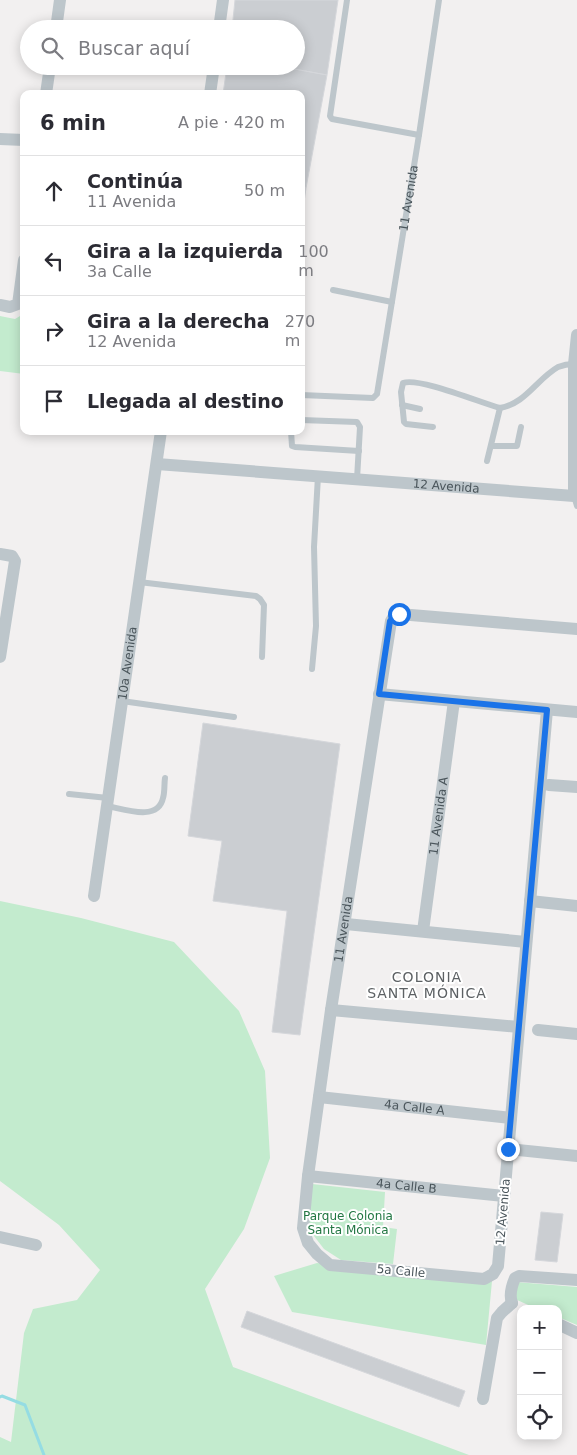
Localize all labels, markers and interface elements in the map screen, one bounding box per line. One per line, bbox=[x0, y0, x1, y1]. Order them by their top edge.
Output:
search box bbox=[20, 20, 305, 75]
icon: search bbox=[38, 34, 66, 62]
text: Buscar aquí bbox=[78, 37, 190, 59]
text: 6 min bbox=[40, 111, 106, 135]
text: A pie · 420 m bbox=[178, 113, 285, 132]
street label: 11 Avenida bbox=[396, 164, 421, 232]
text: Continúa bbox=[87, 170, 183, 192]
icon: ahead bbox=[40, 177, 68, 205]
text: 50 m bbox=[244, 181, 285, 200]
text: 11 Avenida bbox=[87, 192, 176, 211]
text: Gira a la izquierda bbox=[87, 240, 283, 262]
text: 100 m bbox=[298, 242, 329, 280]
icon: left bbox=[40, 247, 68, 275]
text: 3a Calle bbox=[87, 262, 152, 281]
text: Gira a la derecha bbox=[87, 310, 270, 332]
text: 270 m bbox=[285, 312, 315, 350]
icon: right bbox=[40, 317, 68, 345]
text: 12 Avenida bbox=[87, 332, 176, 351]
icon: arrive bbox=[40, 387, 68, 415]
text: Llegada al destino bbox=[87, 390, 284, 412]
street label: 12 Avenida bbox=[412, 477, 480, 496]
route start bbox=[388, 603, 411, 626]
street label: 10a Avenida bbox=[115, 626, 140, 701]
street label: 11 Avenida A bbox=[426, 775, 451, 856]
street label: 11 Avenida bbox=[331, 895, 355, 964]
district label: COLONIA SANTA MÓNICA bbox=[367, 969, 487, 1001]
street label: 4a Calle A bbox=[383, 1097, 446, 1118]
route end bbox=[497, 1138, 520, 1161]
street label: 4a Calle B bbox=[376, 1176, 437, 1196]
street label: 12 Avenida bbox=[493, 1178, 513, 1246]
park label: Parque Colonia Santa Mónica bbox=[303, 1209, 393, 1237]
street label: 5a Calle bbox=[376, 1262, 426, 1280]
map controls bbox=[517, 1305, 562, 1440]
button: + bbox=[517, 1305, 562, 1350]
button: − bbox=[517, 1350, 562, 1395]
button: locate bbox=[517, 1395, 562, 1440]

